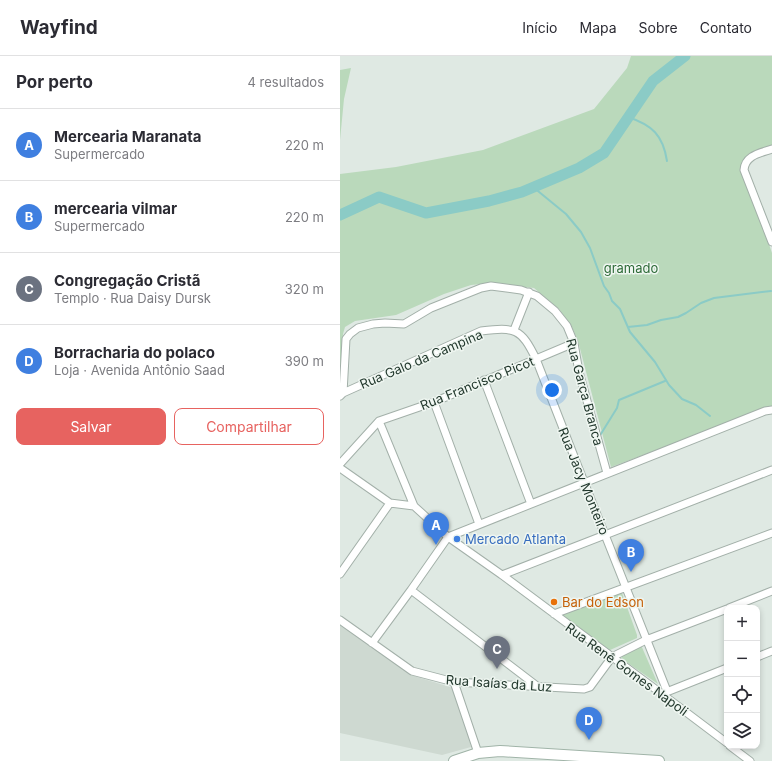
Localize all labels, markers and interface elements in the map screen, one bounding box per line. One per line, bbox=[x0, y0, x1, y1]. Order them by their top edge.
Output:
text: Wayfind bbox=[20, 16, 98, 39]
text: Início bbox=[522, 19, 558, 36]
text: Mapa bbox=[580, 19, 617, 36]
text: Sobre bbox=[639, 19, 678, 36]
text: Contato bbox=[700, 19, 752, 36]
text: Por perto bbox=[16, 72, 93, 92]
text: 4 resultados bbox=[248, 74, 324, 90]
text: Mercearia Maranata bbox=[54, 127, 201, 146]
text: A bbox=[24, 137, 34, 153]
text: 220 m bbox=[285, 137, 324, 153]
text: Supermercado bbox=[54, 146, 145, 162]
text: mercearia vilmar bbox=[54, 199, 177, 218]
text: B bbox=[25, 209, 33, 225]
text: 220 m bbox=[285, 209, 324, 225]
text: Supermercado bbox=[54, 218, 145, 234]
park label: gramado bbox=[604, 260, 659, 276]
text: Congregação Cristã bbox=[54, 271, 200, 290]
text: C bbox=[24, 281, 34, 297]
text: 320 m bbox=[285, 281, 324, 297]
text: Templo · Rua Daisy Dursk bbox=[54, 290, 211, 306]
street label: Rua Galo da Campina bbox=[357, 326, 485, 392]
street label: Rua Garça Branca bbox=[563, 337, 607, 447]
text: Borracharia do polaco bbox=[54, 343, 215, 362]
text: D bbox=[24, 353, 34, 369]
text: 390 m bbox=[285, 353, 324, 369]
street label: Rua Francisco Picot bbox=[418, 353, 536, 413]
text: Loja · Avenida Antônio Saad bbox=[54, 362, 225, 378]
your location bbox=[542, 380, 562, 400]
button: Salvar bbox=[16, 408, 166, 445]
button: Compartilhar bbox=[174, 408, 324, 445]
street label: Rua Jacy Monteiro bbox=[555, 425, 613, 537]
pin: A bbox=[423, 512, 449, 545]
place label: Mercado Atlanta bbox=[465, 531, 566, 547]
marker: Mercado Atlanta bbox=[452, 534, 462, 544]
pin: B bbox=[618, 539, 644, 572]
place label: Bar do Edson bbox=[562, 594, 644, 610]
marker: Bar do Edson bbox=[549, 597, 559, 607]
map controls bbox=[724, 605, 760, 749]
button: + bbox=[724, 605, 760, 641]
street label: Rua Renê Gomes Napoli bbox=[563, 619, 691, 719]
pin: C bbox=[484, 636, 510, 669]
button: − bbox=[724, 641, 760, 677]
street label: Rua Isaías da Luz bbox=[445, 671, 553, 695]
button: locate bbox=[724, 677, 760, 713]
pin: D bbox=[576, 707, 602, 740]
button: layers bbox=[724, 713, 760, 749]

